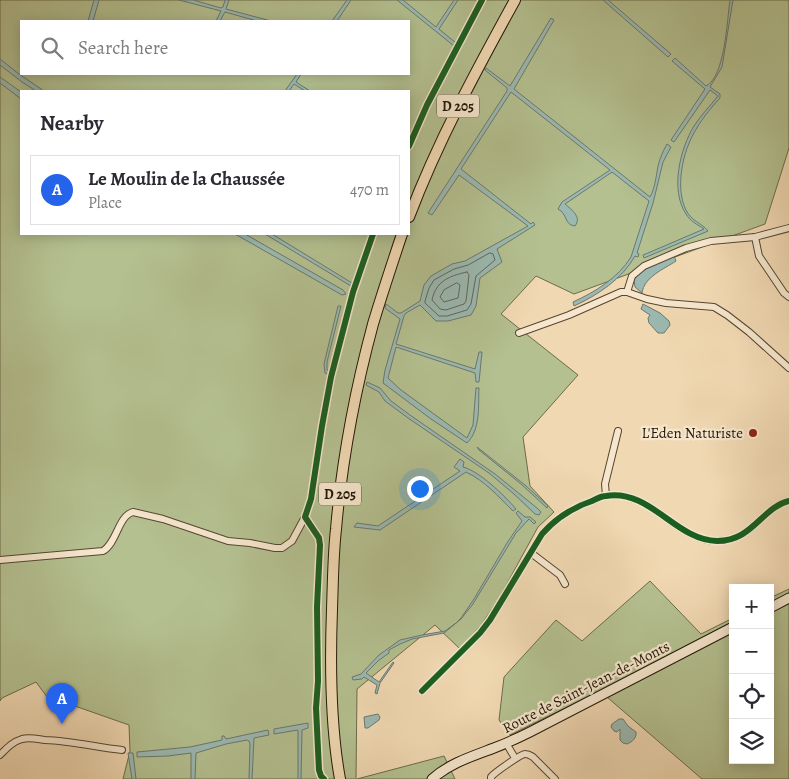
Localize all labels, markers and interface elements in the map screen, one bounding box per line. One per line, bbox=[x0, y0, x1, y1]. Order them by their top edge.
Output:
search box bbox=[20, 20, 410, 75]
icon: search bbox=[38, 34, 66, 62]
text: Search here bbox=[78, 35, 168, 61]
road number: D 205 bbox=[437, 94, 479, 118]
text: Nearby bbox=[40, 109, 103, 137]
text: Le Moulin de la Chaussée bbox=[88, 166, 285, 192]
text: A bbox=[52, 179, 62, 201]
text: 470 m bbox=[350, 179, 389, 201]
text: Place bbox=[88, 192, 122, 214]
place label: L'Eden Naturiste bbox=[642, 423, 743, 443]
marker: L'Eden Naturiste bbox=[747, 427, 759, 439]
your location bbox=[407, 476, 433, 502]
road number: D 205 bbox=[319, 482, 361, 506]
map controls bbox=[729, 584, 774, 764]
button: + bbox=[729, 584, 774, 629]
button: − bbox=[729, 629, 774, 674]
street label: Route de Saint-Jean-de-Monts bbox=[499, 636, 673, 738]
button: locate bbox=[729, 674, 774, 719]
pin: A bbox=[46, 683, 78, 724]
button: layers bbox=[729, 719, 774, 764]

